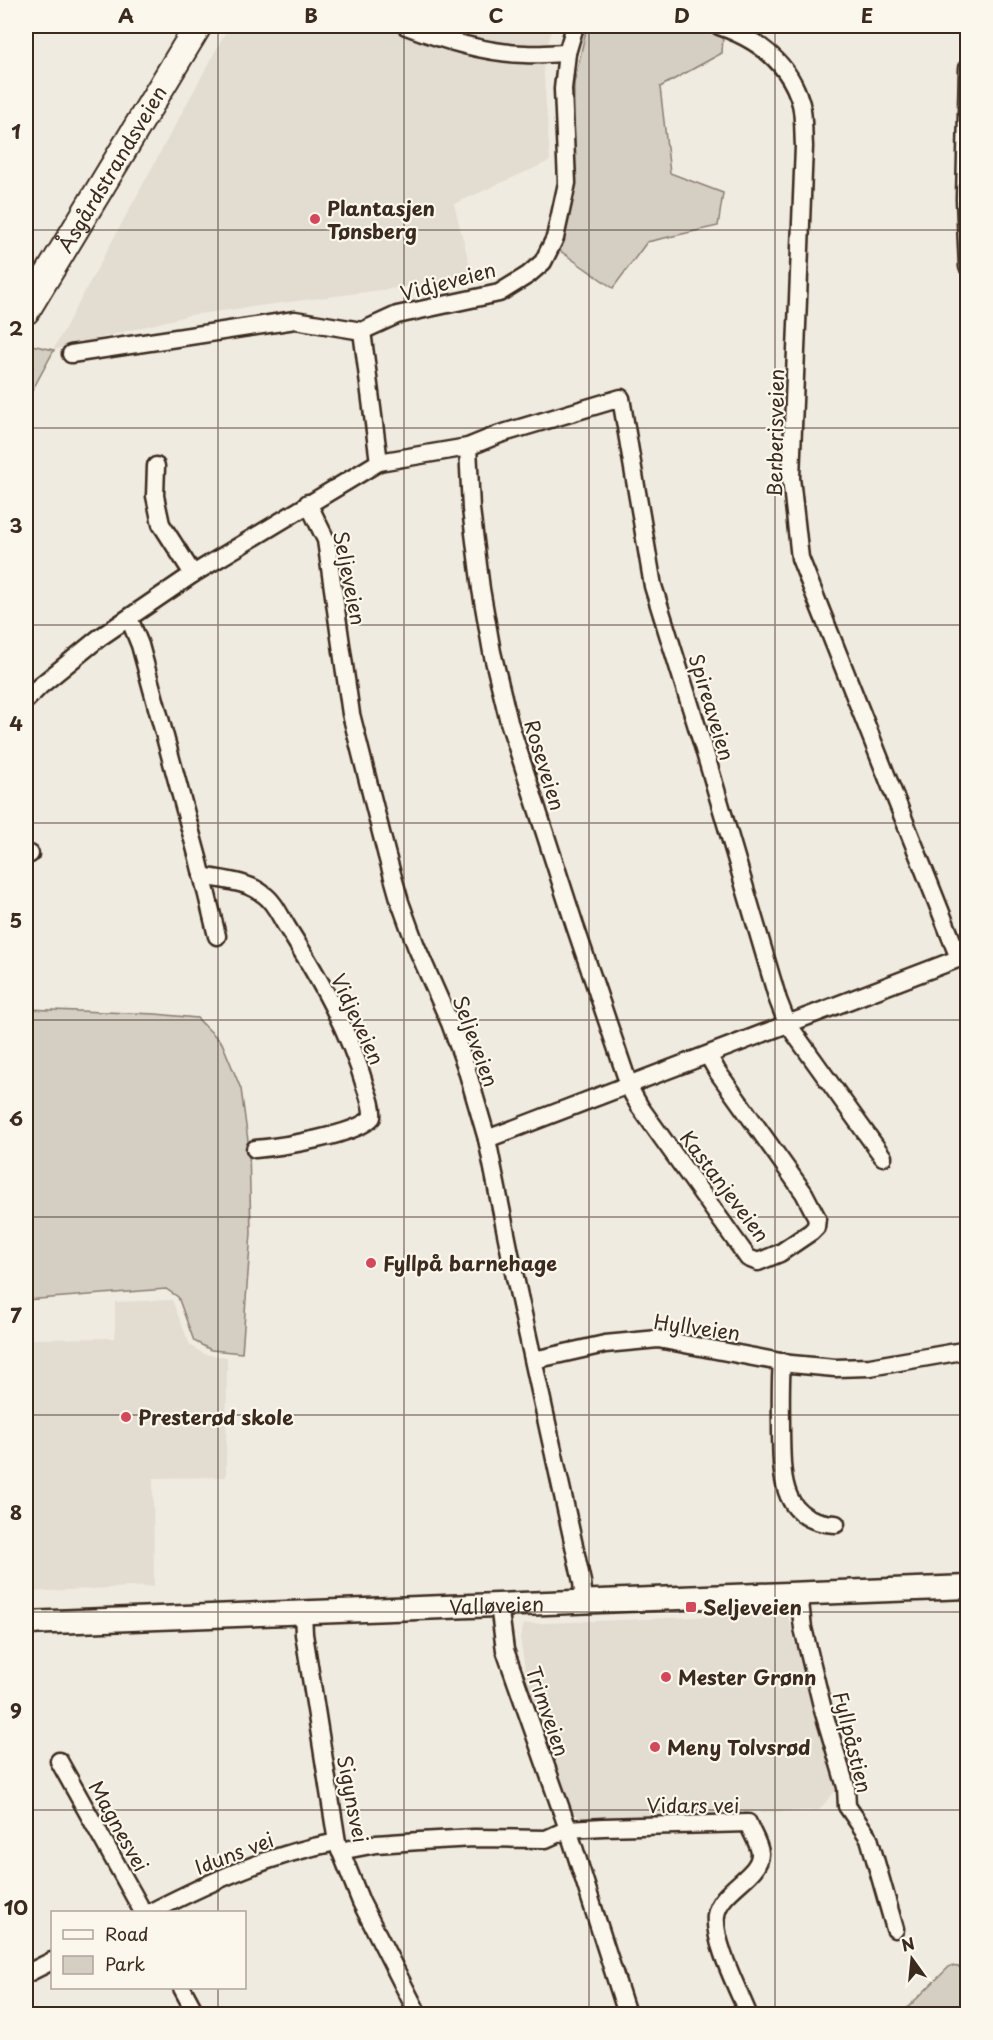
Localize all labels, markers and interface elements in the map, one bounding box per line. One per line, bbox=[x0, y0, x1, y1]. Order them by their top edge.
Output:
text: A bbox=[118, 0, 134, 30]
text: B bbox=[304, 0, 318, 30]
text: C bbox=[488, 0, 504, 30]
text: D bbox=[674, 0, 690, 30]
text: E bbox=[861, 0, 873, 30]
street label: Åsgårdstrandsveien bbox=[50, 80, 174, 258]
text: 1 bbox=[11, 116, 21, 146]
place label: Plantasjen Tønsberg bbox=[327, 193, 435, 246]
marker: Plantasjen Tønsberg bbox=[308, 212, 322, 226]
street label: Vidjeveien bbox=[397, 254, 499, 308]
text: 2 bbox=[9, 313, 23, 343]
street label: Berberisveien bbox=[759, 368, 791, 498]
text: 3 bbox=[9, 510, 23, 540]
street label: Seljeveien bbox=[326, 528, 374, 628]
street label: Spireaveien bbox=[682, 650, 742, 764]
text: 4 bbox=[9, 708, 23, 738]
street label: Roseveien bbox=[517, 716, 573, 814]
text: 5 bbox=[10, 905, 22, 935]
street label: Vidjeveien bbox=[324, 968, 392, 1070]
street label: Seljeveien bbox=[446, 991, 506, 1091]
text: 6 bbox=[9, 1103, 23, 1133]
street label: Kastanjeveien bbox=[673, 1124, 777, 1248]
place label: Fyllpå barnehage bbox=[383, 1248, 557, 1278]
marker: Fyllpå barnehage bbox=[364, 1256, 378, 1270]
text: 7 bbox=[10, 1300, 22, 1330]
street label: Hyllveien bbox=[652, 1306, 742, 1348]
place label: Presterød skole bbox=[138, 1402, 293, 1432]
marker: Presterød skole bbox=[119, 1410, 133, 1424]
text: 8 bbox=[10, 1497, 22, 1527]
street label: Valløveien bbox=[449, 1588, 545, 1622]
place label: Seljeveien bbox=[703, 1592, 802, 1622]
marker: Seljeveien bbox=[684, 1600, 698, 1614]
street label: Trimveien bbox=[519, 1662, 577, 1760]
place label: Mester Grønn bbox=[678, 1662, 817, 1692]
marker: Mester Grønn bbox=[659, 1670, 673, 1684]
street label: Fyllpåstien bbox=[826, 1688, 880, 1796]
text: 9 bbox=[10, 1695, 22, 1725]
place label: Meny Tolvsrød bbox=[667, 1732, 811, 1762]
marker: Meny Tolvsrød bbox=[648, 1740, 662, 1754]
street label: Sigynsvei bbox=[330, 1753, 376, 1845]
street label: Magnesvei bbox=[82, 1775, 156, 1877]
street label: Vidars vei bbox=[647, 1790, 740, 1820]
street label: Iduns vei bbox=[190, 1824, 278, 1882]
text: 10 bbox=[4, 1892, 28, 1922]
legend bbox=[51, 1911, 246, 1989]
text: Road bbox=[105, 1920, 149, 1947]
north arrow bbox=[882, 1929, 942, 1989]
text: N bbox=[899, 1930, 917, 1957]
text: Park bbox=[105, 1950, 145, 1977]

